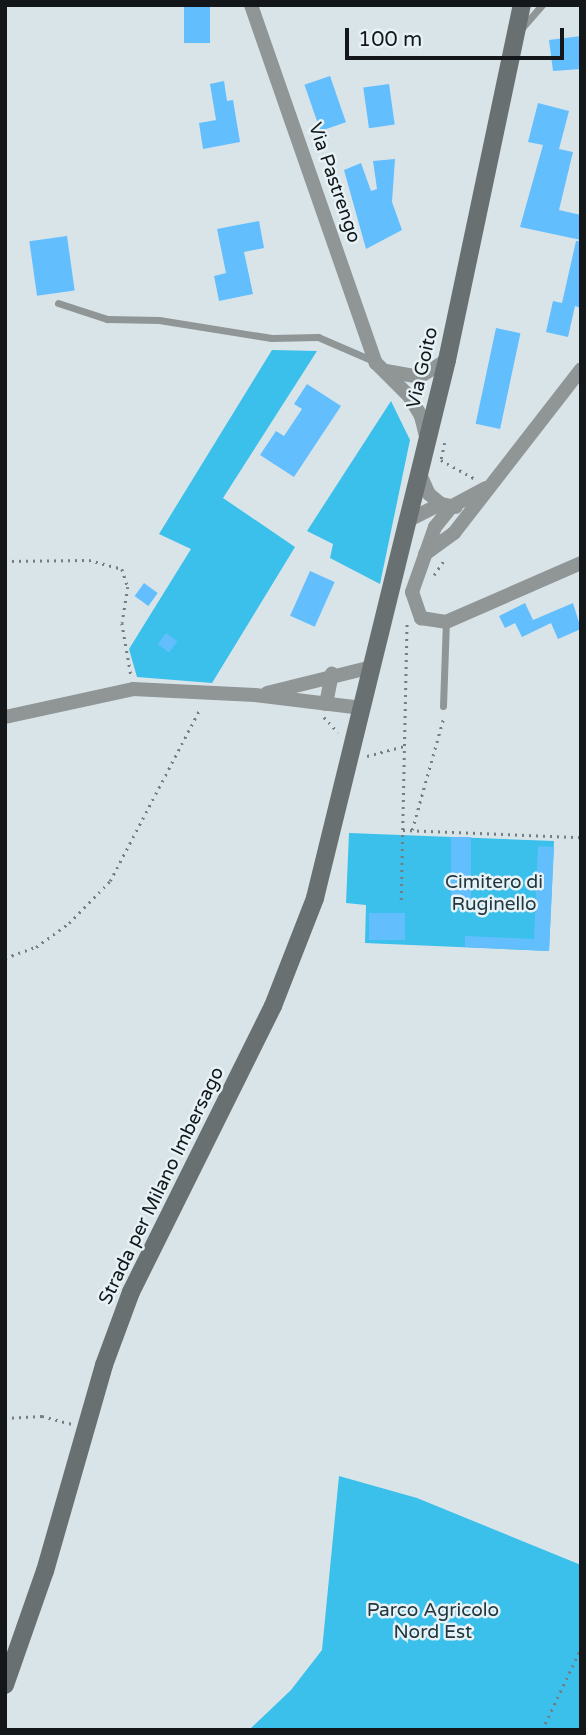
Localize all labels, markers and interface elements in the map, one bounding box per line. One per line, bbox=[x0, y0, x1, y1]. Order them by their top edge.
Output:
scale bar bbox=[348, 14, 567, 58]
text: 100 m bbox=[358, 27, 422, 52]
street label: Via Pastrengo bbox=[303, 120, 365, 246]
street label: Via Goito bbox=[403, 325, 443, 411]
park label: Cimitero di Ruginello bbox=[445, 872, 543, 916]
street label: Strada per Milano Imbersago bbox=[94, 1064, 230, 1308]
park label: Parco Agricolo Nord Est bbox=[367, 1600, 499, 1644]

